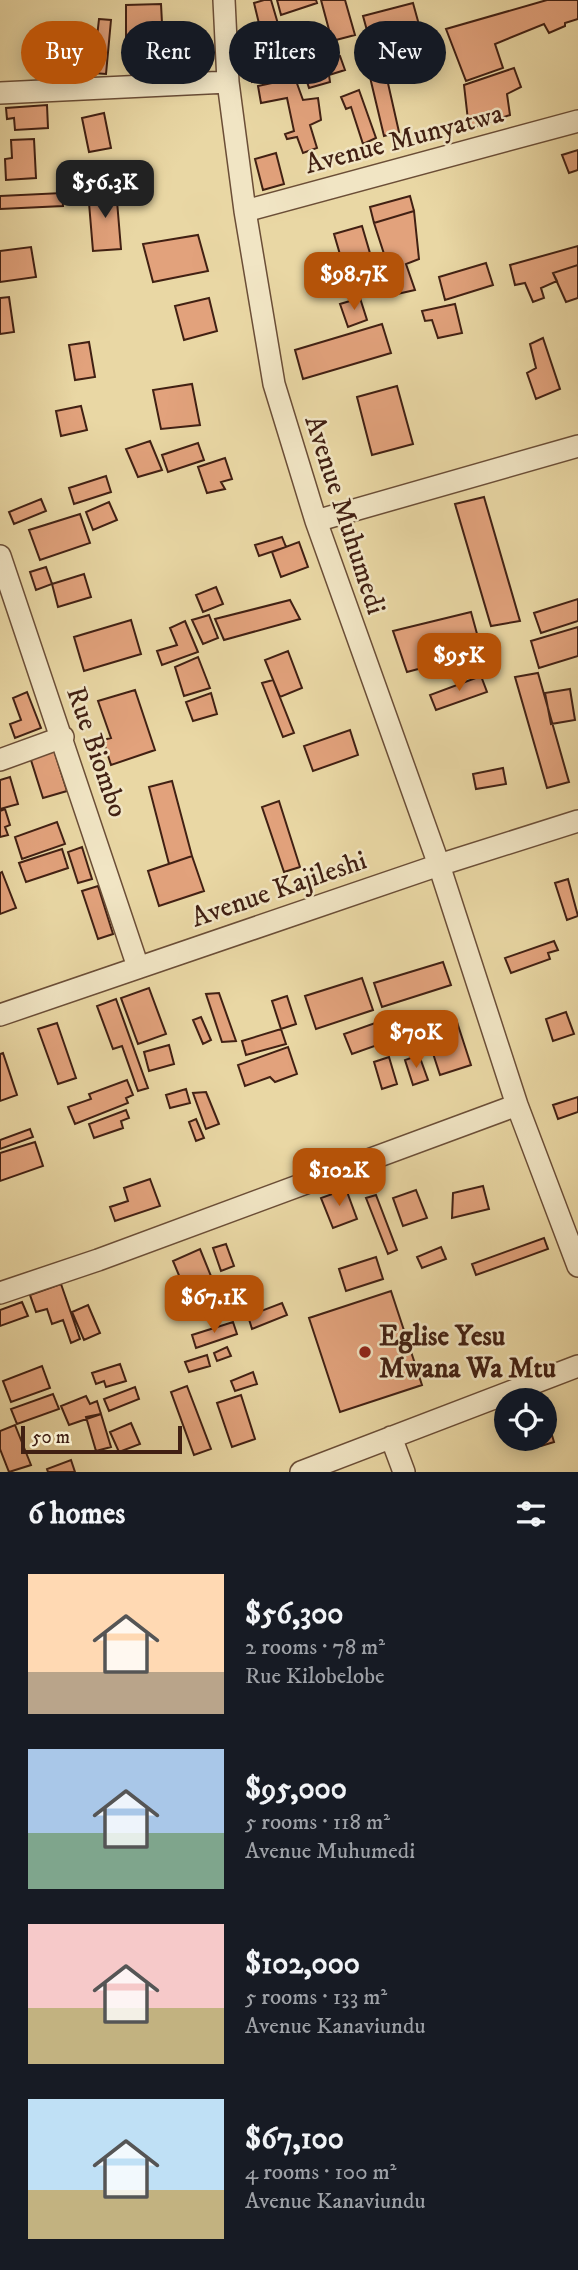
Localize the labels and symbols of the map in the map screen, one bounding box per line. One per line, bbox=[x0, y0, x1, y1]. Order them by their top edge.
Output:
street label: Avenue Munyatwa bbox=[301, 96, 507, 182]
pin: $56.3K bbox=[48, 160, 162, 220]
pin: $98.7K bbox=[297, 252, 411, 312]
street label: Avenue Muhumedi bbox=[296, 411, 394, 619]
pin: $95K bbox=[418, 634, 500, 693]
street label: Rue Biombo bbox=[58, 682, 136, 822]
street label: Avenue Kajileshi bbox=[187, 843, 371, 935]
pin: $70K bbox=[375, 1010, 457, 1070]
pin: $102K bbox=[290, 1148, 388, 1208]
pin: $67.1K bbox=[157, 1276, 271, 1335]
place label: Eglise Yesu Mwana Wa Mtu bbox=[379, 1319, 556, 1386]
marker: Eglise Yesu Mwana Wa Mtu bbox=[357, 1344, 373, 1360]
scale bar bbox=[21, 1423, 182, 1455]

